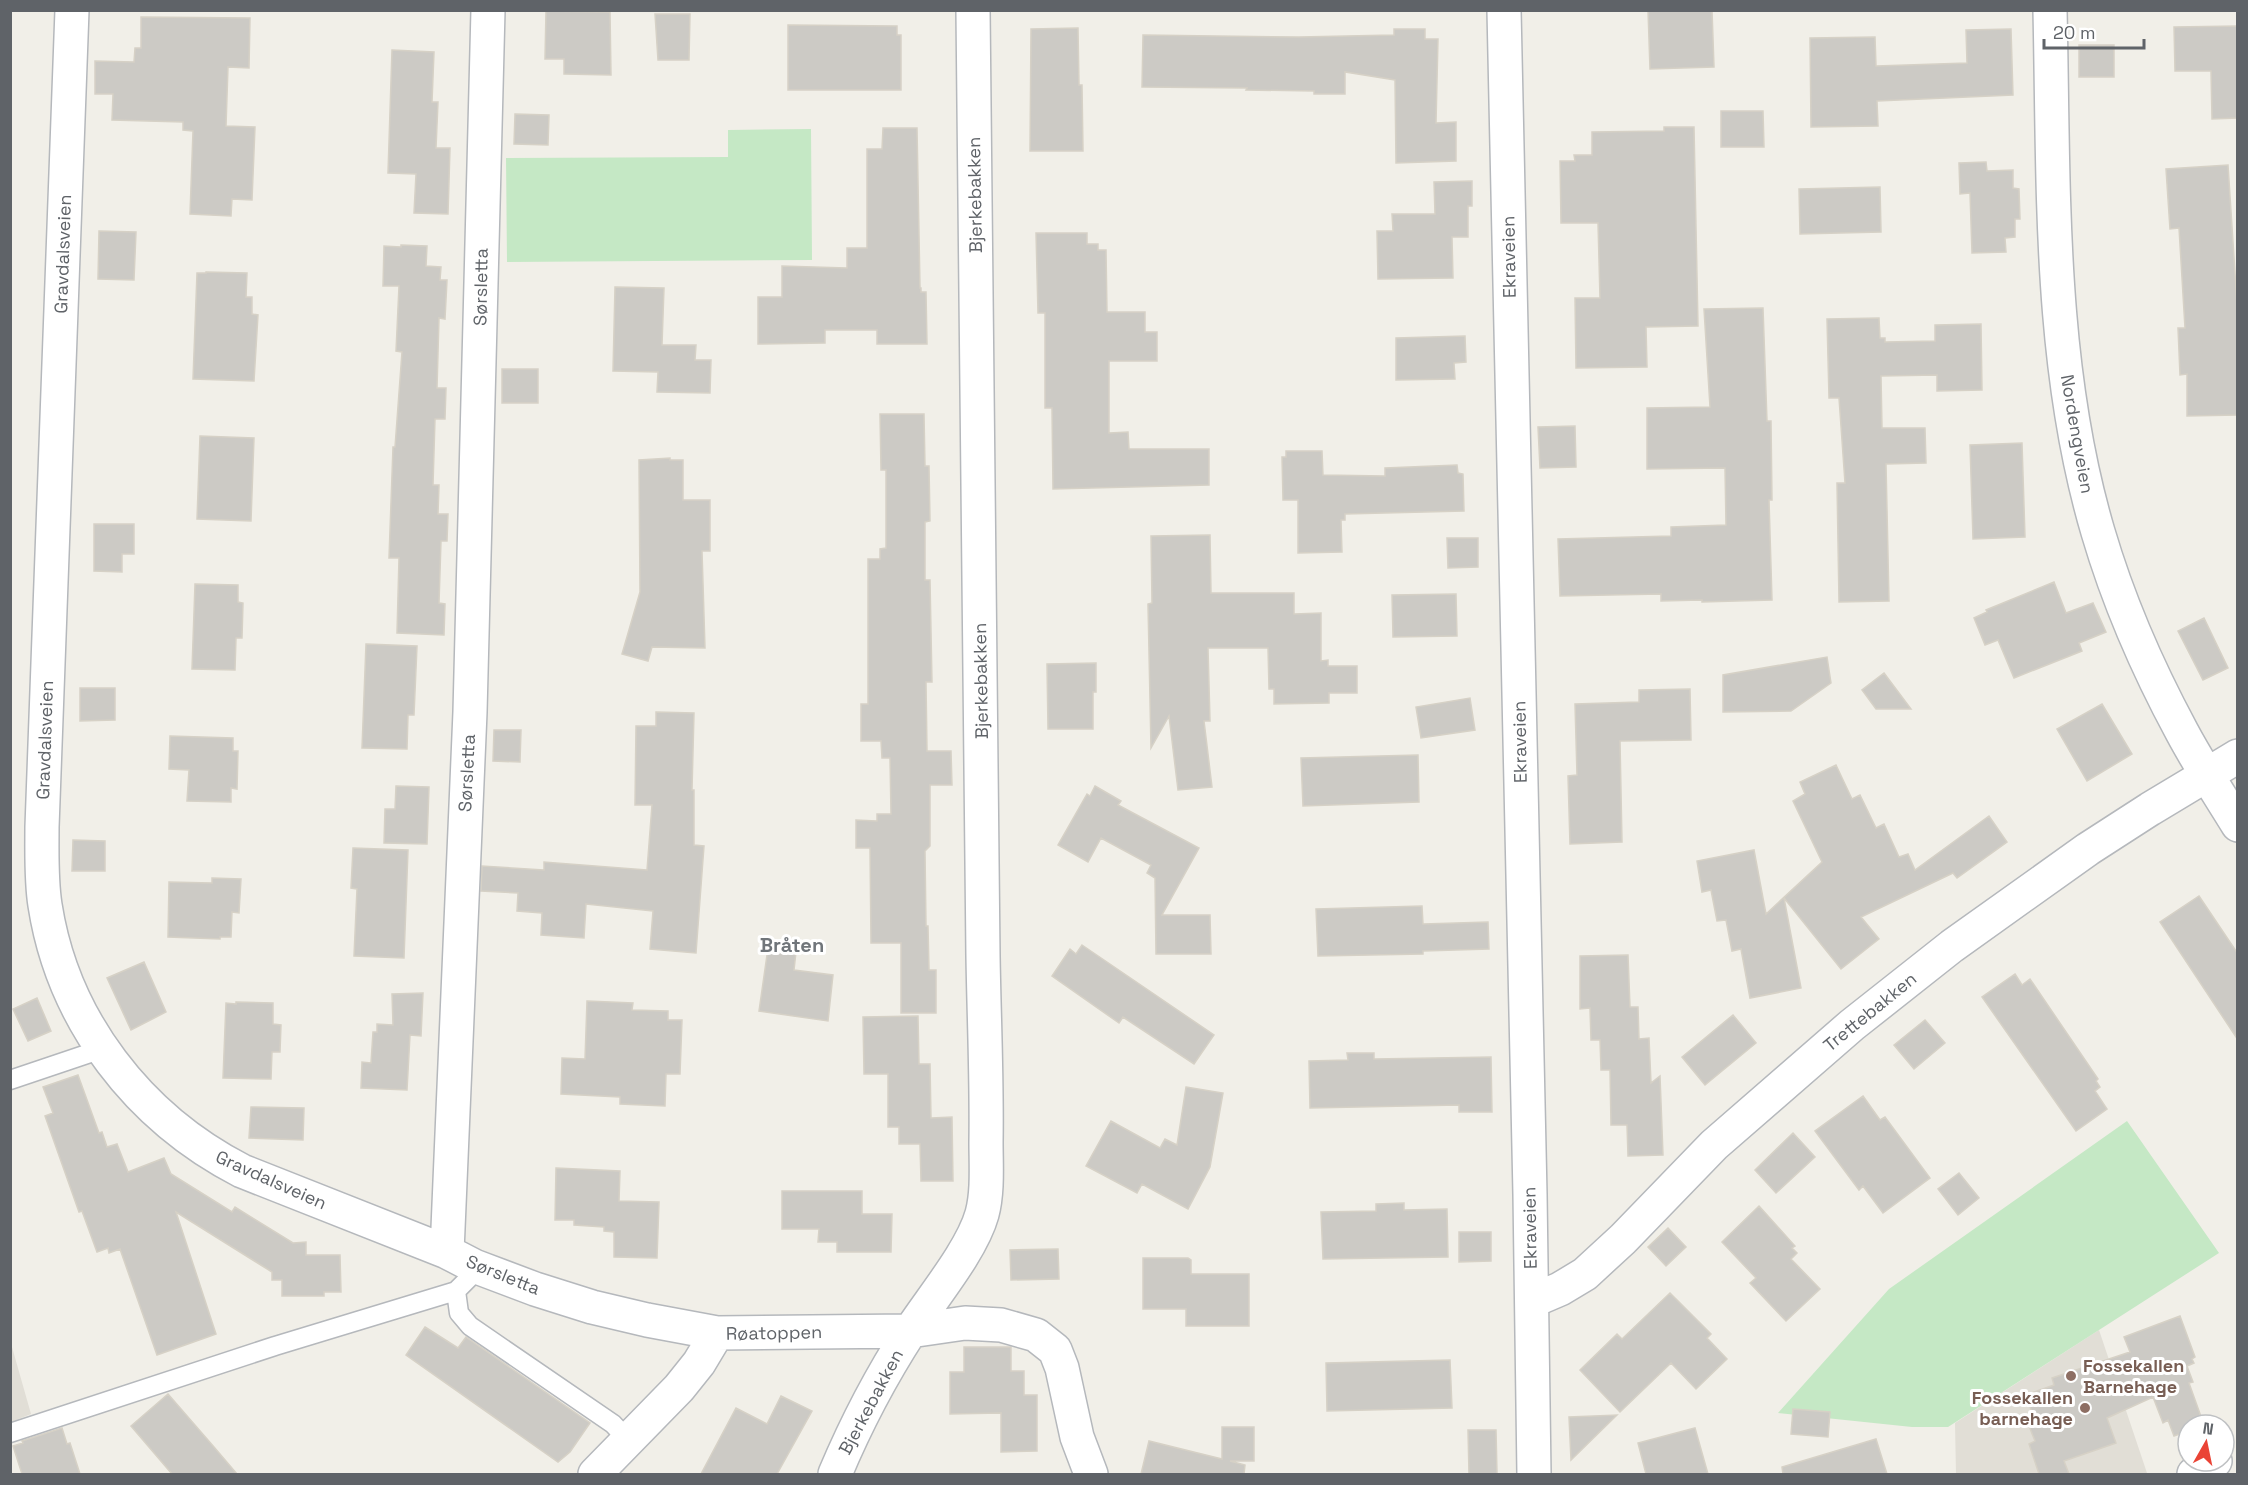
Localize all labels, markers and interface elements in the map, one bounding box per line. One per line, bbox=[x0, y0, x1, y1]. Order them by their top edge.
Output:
scale bar bbox=[2044, 12, 2144, 50]
text: 20 m bbox=[2053, 21, 2096, 44]
street label: Bjerkebakken bbox=[962, 137, 987, 253]
street label: Gravdalsveien bbox=[49, 194, 76, 314]
street label: Ekraveien bbox=[1496, 216, 1521, 298]
street label: Sørsletta bbox=[468, 248, 493, 326]
street label: Nordengveien bbox=[2056, 373, 2099, 495]
street label: Bjerkebakken bbox=[968, 623, 993, 739]
street label: Gravdalsveien bbox=[31, 680, 58, 800]
street label: Ekraveien bbox=[1507, 701, 1532, 783]
street label: Sørsletta bbox=[453, 734, 480, 812]
district label: Bråten bbox=[760, 932, 824, 958]
street label: Trettebakken bbox=[1818, 967, 1921, 1056]
street label: Gravdalsveien bbox=[212, 1145, 330, 1214]
street label: Ekraveien bbox=[1517, 1187, 1542, 1269]
street label: Sørsletta bbox=[463, 1249, 544, 1300]
street label: Røatoppen bbox=[726, 1320, 822, 1345]
street label: Bjerkebakken bbox=[833, 1345, 908, 1458]
place label: Fossekallen Barnehage bbox=[2083, 1354, 2184, 1398]
marker: Fossekallen Barnehage bbox=[2064, 1369, 2078, 1383]
place label: Fossekallen barnehage bbox=[1972, 1386, 2073, 1430]
marker: Fossekallen barnehage bbox=[2078, 1401, 2092, 1415]
north arrow bbox=[2176, 1413, 2236, 1473]
text: N bbox=[2201, 1417, 2215, 1440]

